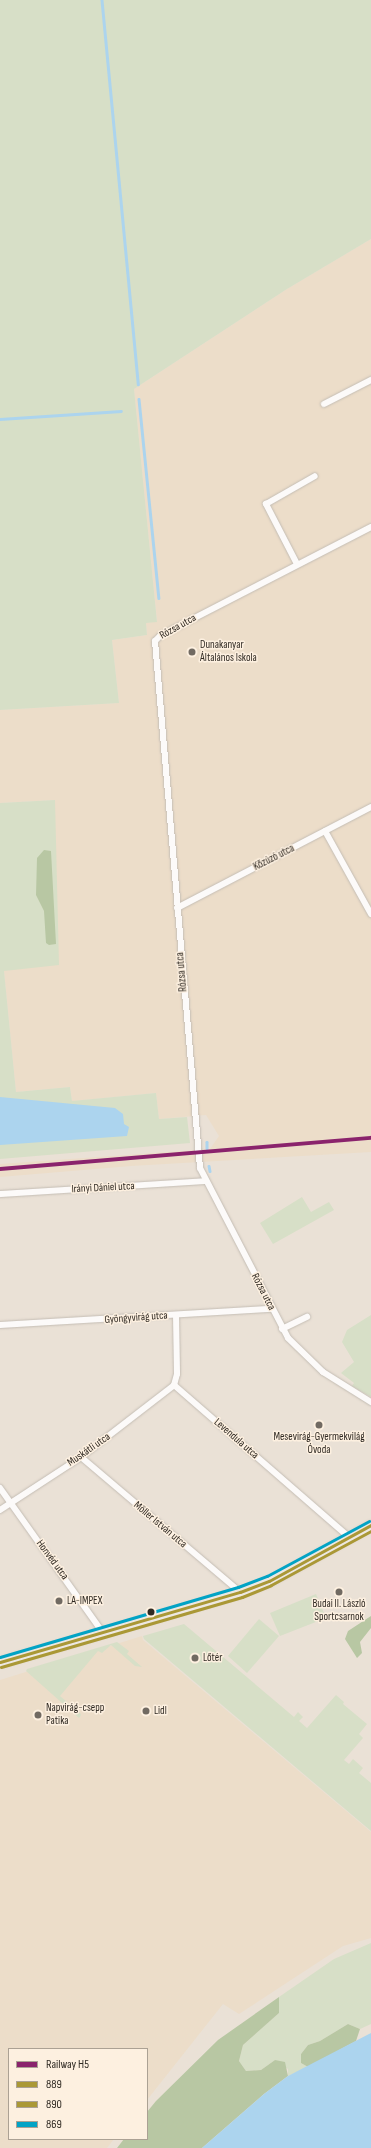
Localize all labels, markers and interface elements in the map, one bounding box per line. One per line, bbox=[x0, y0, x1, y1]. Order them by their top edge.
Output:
street label: Rózsa utca bbox=[157, 612, 199, 642]
place label: Dunakanyar Általános Iskola bbox=[200, 639, 257, 665]
marker: Dunakanyar Általános Iskola bbox=[187, 647, 197, 657]
street label: Kőzúzó utca bbox=[251, 842, 297, 874]
street label: Rózsa utca bbox=[174, 952, 190, 992]
street label: Irányi Dániel utca bbox=[71, 1180, 135, 1196]
street label: Rózsa utca bbox=[248, 1271, 278, 1313]
street label: Gyöngyvirág utca bbox=[104, 1309, 168, 1327]
street label: Levendula utca bbox=[211, 1416, 261, 1462]
marker: Mesevirág-Gyermekvilág Óvoda bbox=[314, 1420, 324, 1430]
street label: Muskátli utca bbox=[65, 1430, 113, 1470]
place label: Mesevirág-Gyermekvilág Óvoda bbox=[273, 1431, 365, 1457]
street label: Möller István utca bbox=[131, 1499, 189, 1551]
street label: Honvéd utca bbox=[33, 1537, 71, 1583]
marker: Budai II. László Sportcsarnok bbox=[334, 1587, 344, 1597]
place label: LA-IMPEX bbox=[67, 1594, 102, 1608]
marker: LA-IMPEX bbox=[54, 1596, 64, 1606]
place label: Budai II. László Sportcsarnok bbox=[312, 1598, 366, 1624]
unlabelled marker bbox=[146, 1607, 156, 1617]
place label: Lőtér bbox=[203, 1651, 222, 1665]
marker: Lőtér bbox=[190, 1653, 200, 1663]
place label: Napvirág-csepp Patika bbox=[46, 1702, 104, 1728]
place label: Lidl bbox=[154, 1704, 167, 1718]
marker: Lidl bbox=[141, 1706, 151, 1716]
marker: Napvirág-csepp Patika bbox=[33, 1710, 43, 1720]
legend bbox=[8, 2048, 148, 2140]
text: Railway H5 bbox=[46, 2057, 89, 2072]
text: 889 bbox=[46, 2077, 62, 2092]
text: 890 bbox=[46, 2097, 62, 2112]
text: 869 bbox=[46, 2117, 62, 2132]

